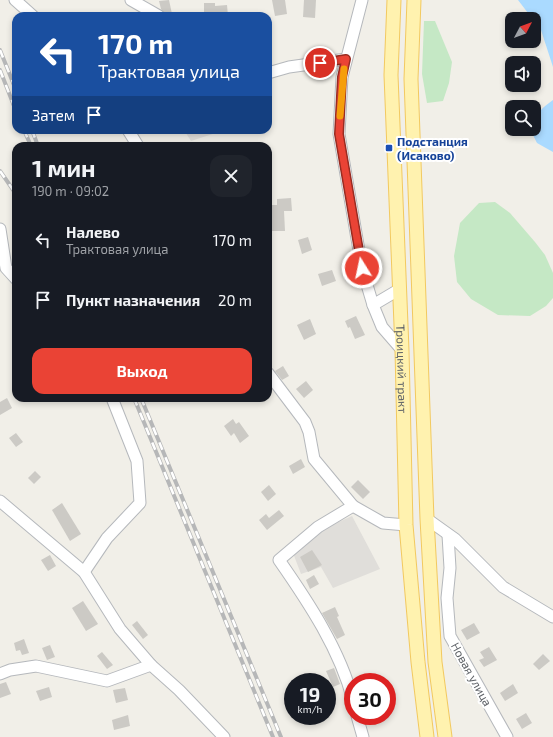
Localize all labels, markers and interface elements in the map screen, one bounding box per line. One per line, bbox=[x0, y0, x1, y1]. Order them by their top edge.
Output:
north arrow bbox=[505, 12, 541, 48]
map controls bbox=[505, 12, 541, 136]
text: 170 m bbox=[98, 26, 173, 60]
icon: left bbox=[32, 28, 84, 80]
pin bbox=[303, 46, 337, 80]
icon: arrive bbox=[309, 52, 331, 74]
button: sound bbox=[505, 56, 541, 92]
text: Трактовая улица bbox=[98, 60, 240, 82]
button: search bbox=[505, 100, 541, 136]
icon: arrive bbox=[83, 104, 105, 126]
text: Затем bbox=[32, 106, 75, 124]
place label: Подстанция (Исаково) bbox=[397, 134, 468, 162]
marker: Подстанция (Исаково) bbox=[384, 143, 394, 153]
text: 1 мин bbox=[32, 153, 96, 182]
button: close bbox=[210, 155, 252, 197]
text: 190 m · 09:02 bbox=[32, 183, 109, 199]
text: Налево bbox=[66, 223, 120, 241]
icon: left bbox=[32, 229, 54, 251]
text: 170 m bbox=[213, 231, 252, 249]
text: Трактовая улица bbox=[66, 241, 169, 257]
position arrow bbox=[341, 247, 383, 289]
icon: arrive bbox=[32, 289, 54, 311]
text: Пункт назначения bbox=[66, 291, 200, 309]
text: 20 m bbox=[218, 291, 252, 309]
street label: Троицкий тракт bbox=[394, 324, 410, 414]
button: Выход bbox=[32, 348, 252, 394]
street label: Новая улица bbox=[448, 640, 495, 709]
speed limit sign: 30 bbox=[344, 673, 396, 725]
text: 19 bbox=[300, 682, 320, 706]
text: km/h bbox=[298, 703, 322, 715]

